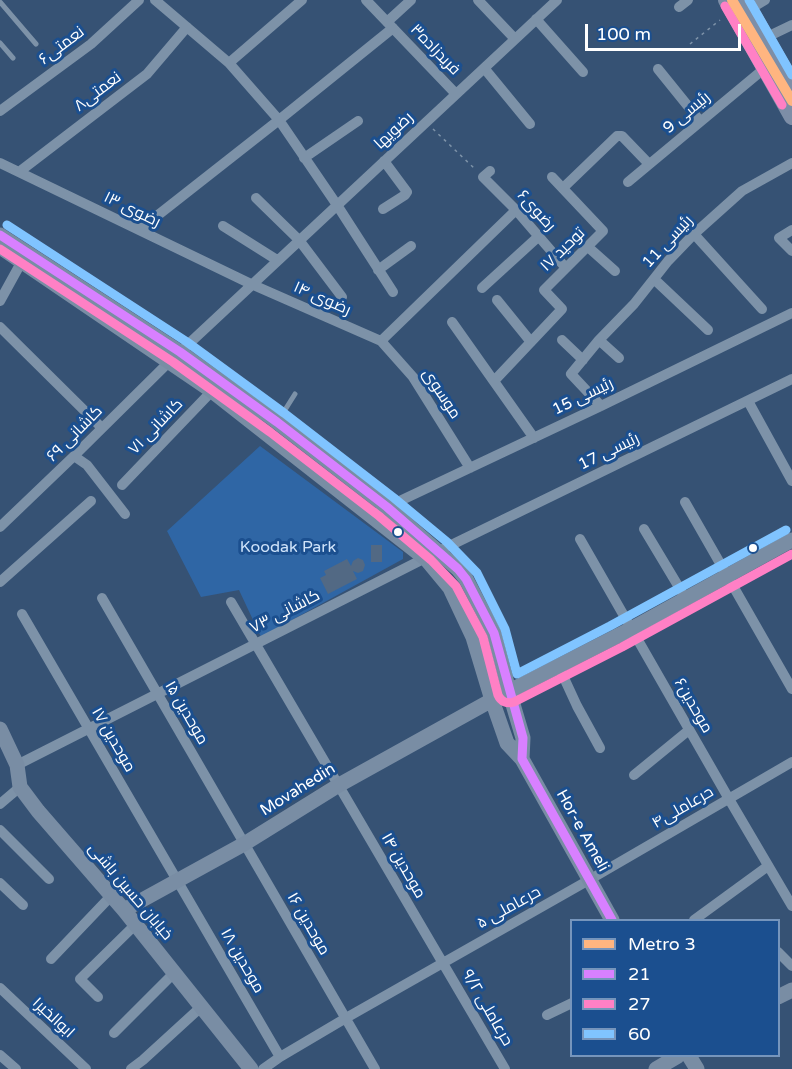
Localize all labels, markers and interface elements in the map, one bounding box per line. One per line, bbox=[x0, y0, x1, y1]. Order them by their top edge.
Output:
scale bar bbox=[588, 12, 744, 50]
street label: فریدزاده۳ bbox=[406, 20, 464, 80]
street label: نعمتی۶ bbox=[36, 23, 88, 69]
text: 100 m bbox=[596, 23, 651, 45]
street label: نعمتی۸ bbox=[71, 68, 125, 116]
street label: رئیسی 9 bbox=[660, 88, 714, 138]
street label: رضویها bbox=[371, 108, 417, 154]
street label: رضوی۶ bbox=[513, 187, 559, 235]
street label: رضوی ۱۳ bbox=[100, 188, 164, 232]
street label: رئیسی 11 bbox=[639, 212, 697, 272]
street label: توحید ۱۷ bbox=[537, 224, 589, 276]
street label: رضوی ۱۴ bbox=[290, 278, 354, 320]
street label: موسوی bbox=[418, 365, 464, 423]
street label: رئیسی 15 bbox=[549, 374, 617, 420]
street label: کاشانی ۷۱ bbox=[125, 395, 187, 459]
street label: کاشانی ۶۹ bbox=[43, 402, 107, 466]
street label: رئیسی 17 bbox=[575, 429, 643, 475]
unlabelled marker bbox=[392, 526, 404, 538]
park label: Koodak Park bbox=[240, 538, 336, 558]
unlabelled marker bbox=[747, 542, 759, 554]
street label: کاشانی ۷۳ bbox=[247, 586, 323, 638]
street label: موحدین۶ bbox=[670, 675, 716, 737]
street label: موحدین ۱۵ bbox=[160, 678, 212, 748]
street label: موحدین ۱۷ bbox=[87, 704, 139, 776]
street label: Movahedin bbox=[257, 759, 339, 821]
street label: حرعاملی۴ bbox=[649, 783, 717, 833]
street label: Hor-e Ameli bbox=[552, 787, 612, 875]
street label: موحدین ۱۴ bbox=[377, 830, 429, 902]
street label: خیابان حسین باشی bbox=[84, 839, 176, 945]
street label: حرعاملی ۵ bbox=[474, 883, 544, 933]
street label: موحدین ۱۶ bbox=[282, 889, 334, 959]
legend bbox=[570, 919, 780, 1057]
street label: موحدین ۱۸ bbox=[216, 925, 268, 997]
text: Metro 3 bbox=[628, 933, 696, 955]
text: 21 bbox=[628, 963, 651, 985]
street label: حرعاملی ۹/۲ bbox=[457, 966, 517, 1050]
text: 27 bbox=[628, 993, 651, 1015]
street label: ابوالخیر۱ bbox=[28, 994, 78, 1042]
text: 60 bbox=[628, 1023, 651, 1045]

